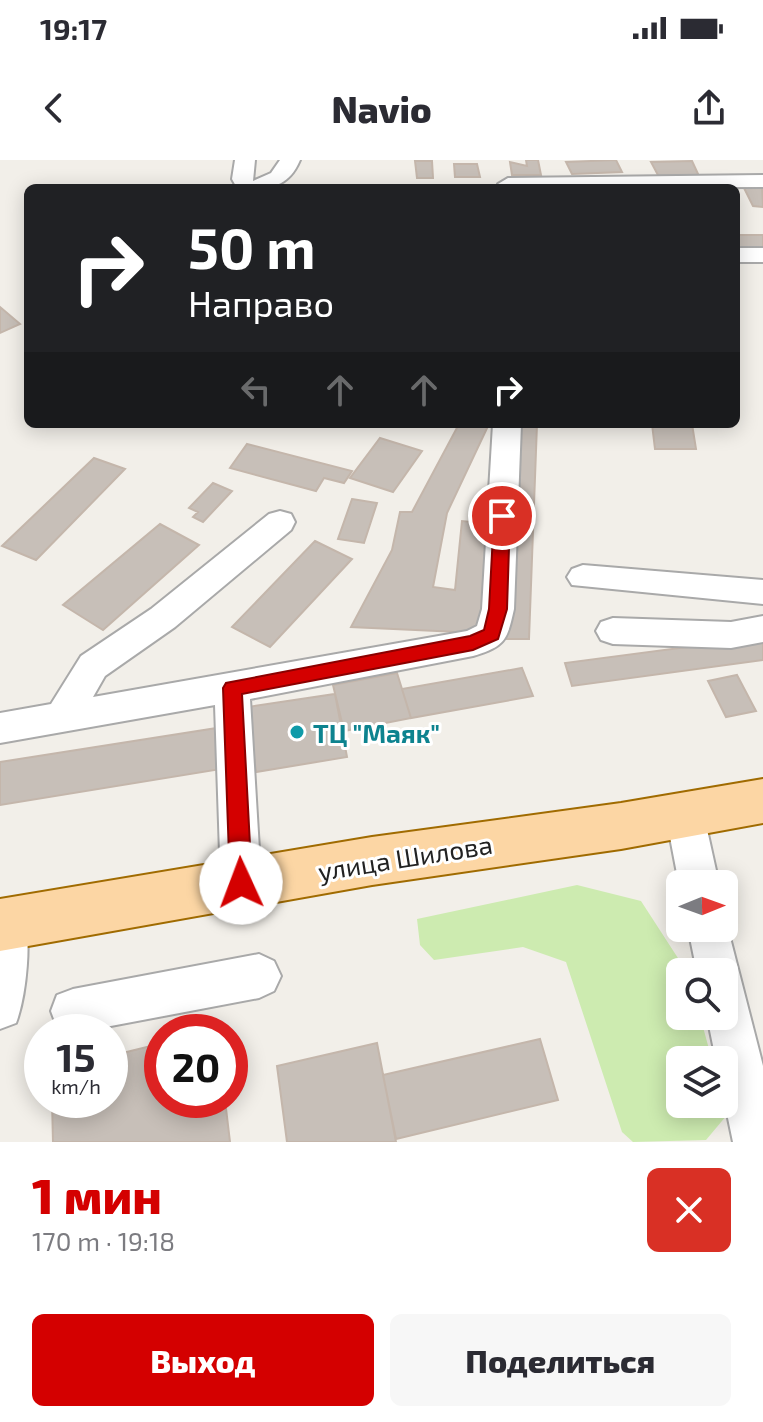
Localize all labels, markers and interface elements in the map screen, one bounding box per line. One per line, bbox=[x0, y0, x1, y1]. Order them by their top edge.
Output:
text: 19:17 bbox=[40, 10, 107, 46]
icon: back bbox=[32, 86, 76, 130]
icon: share bbox=[687, 86, 731, 130]
text: Navio bbox=[331, 87, 432, 130]
text: 50 m bbox=[188, 213, 316, 280]
icon: right bbox=[56, 216, 160, 320]
text: Направо bbox=[188, 281, 334, 324]
icon: left bbox=[234, 368, 278, 412]
icon: ahead bbox=[318, 368, 362, 412]
icon: ahead bbox=[402, 368, 446, 412]
icon: right bbox=[486, 368, 530, 412]
pin bbox=[468, 482, 536, 550]
icon: arrive bbox=[480, 494, 524, 538]
place label: ТЦ "Маяк" bbox=[313, 717, 440, 748]
marker: ТЦ "Маяк" bbox=[288, 723, 306, 741]
street label: улица Шилова bbox=[316, 828, 495, 887]
position arrow bbox=[199, 841, 283, 925]
north arrow bbox=[666, 870, 738, 942]
map controls bbox=[666, 870, 738, 1118]
button: search bbox=[666, 958, 738, 1030]
speed limit sign: 20 bbox=[144, 1014, 248, 1118]
text: 15 bbox=[56, 1032, 96, 1080]
button: layers bbox=[666, 1046, 738, 1118]
text: km/h bbox=[51, 1074, 101, 1098]
text: 1 мин bbox=[32, 1166, 162, 1224]
button: close bbox=[647, 1168, 731, 1252]
text: 170 m · 19:18 bbox=[32, 1225, 175, 1256]
button: Выход bbox=[32, 1314, 374, 1406]
button: Поделиться bbox=[390, 1314, 731, 1406]

